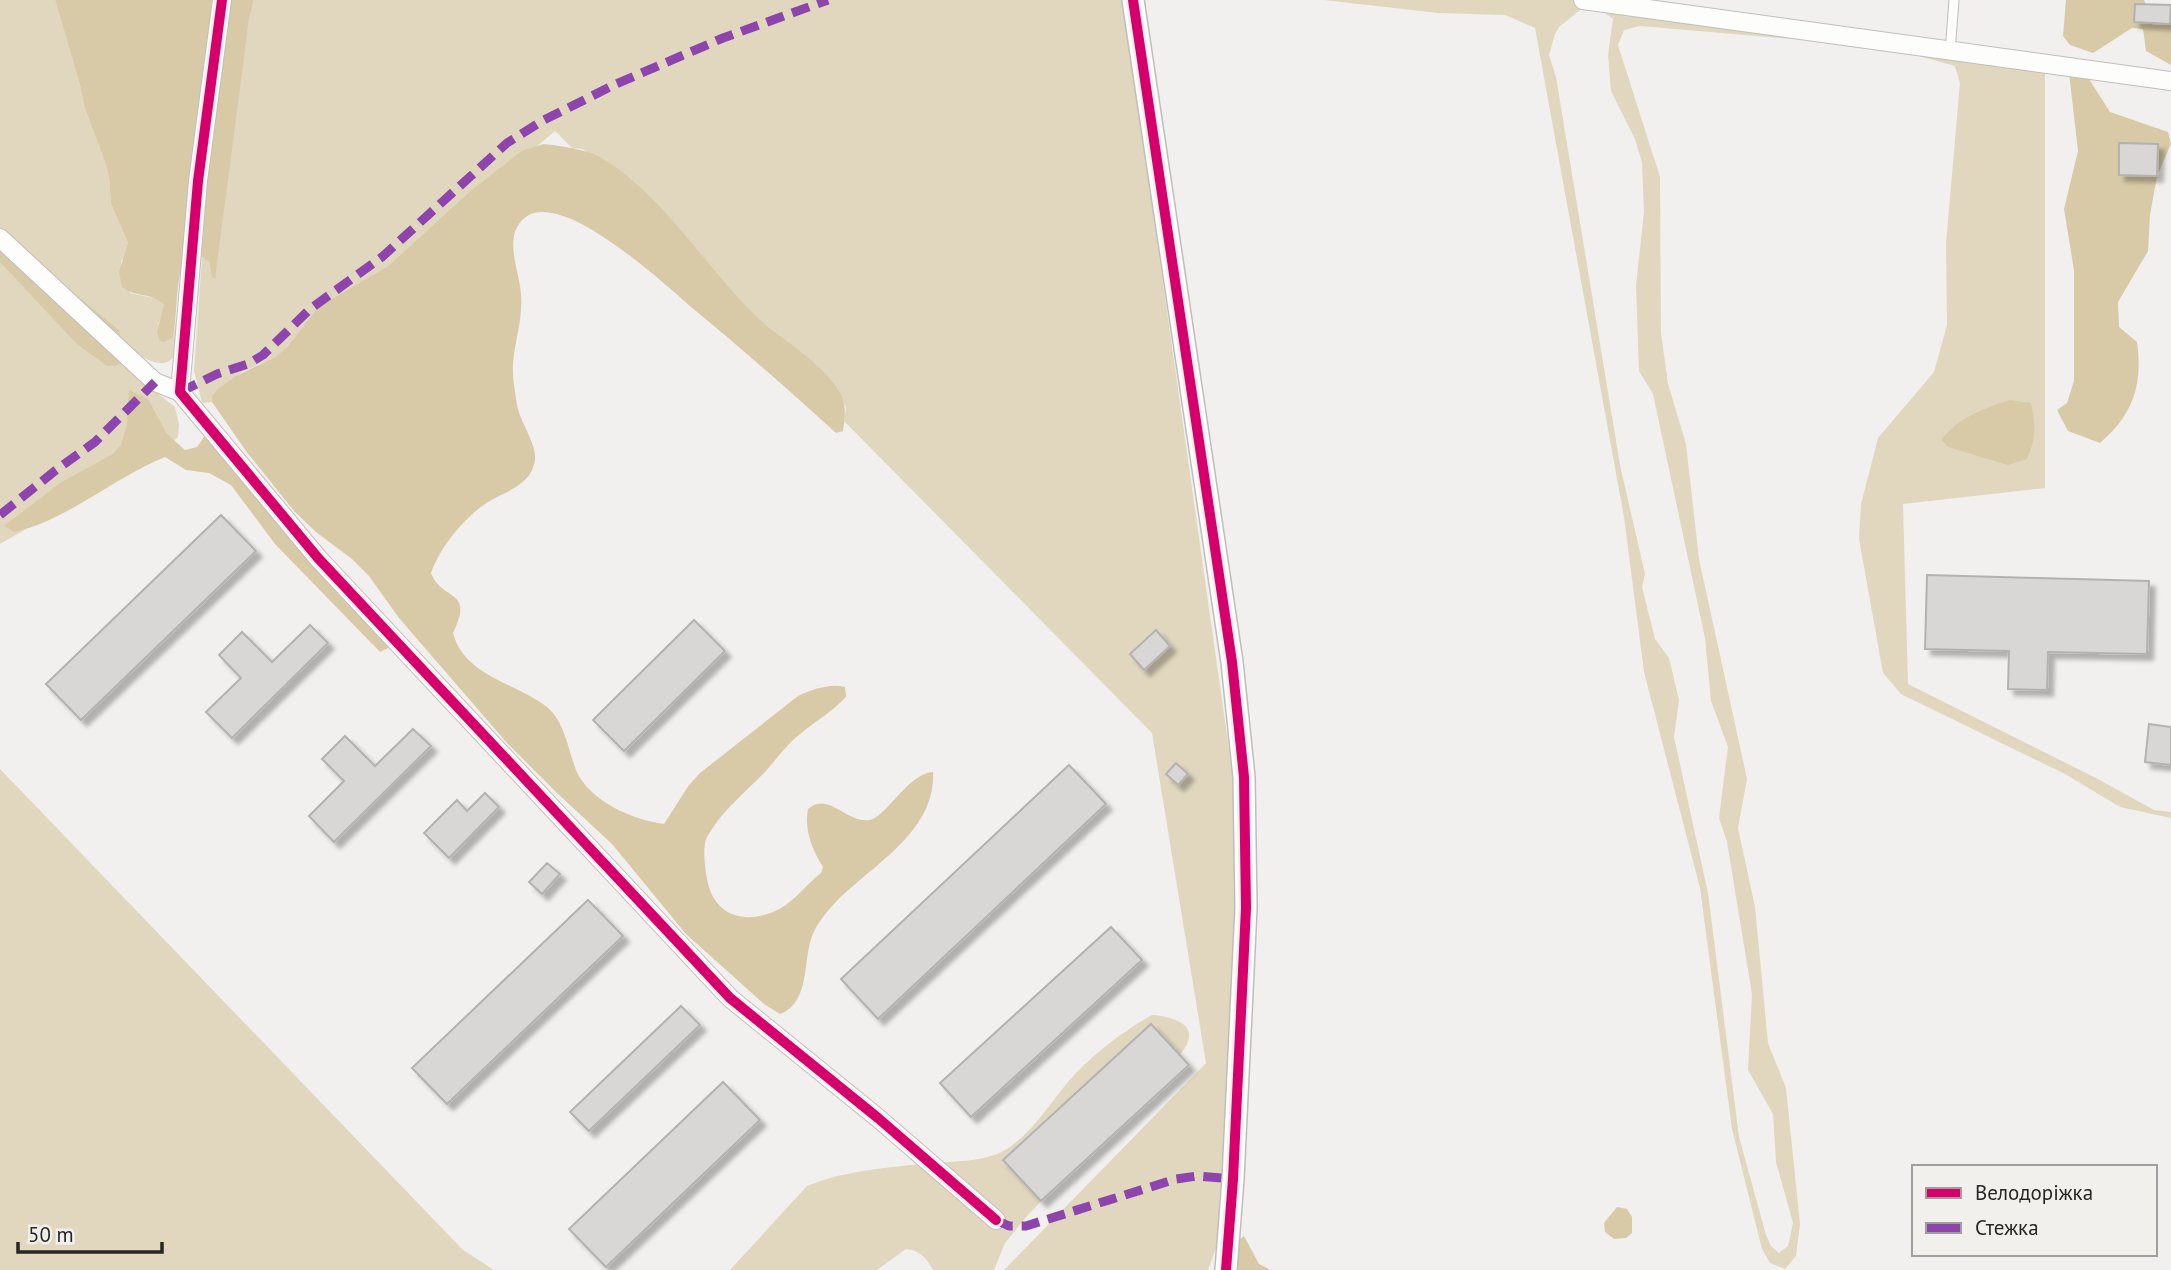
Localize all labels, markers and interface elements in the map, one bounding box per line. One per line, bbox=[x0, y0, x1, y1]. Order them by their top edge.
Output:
legend bbox=[1912, 1165, 2157, 1256]
text: Велодоріжка bbox=[1975, 1179, 2093, 1206]
scale bar bbox=[18, 1210, 161, 1254]
text: Стежка bbox=[1975, 1214, 2039, 1241]
text: 50 m bbox=[28, 1221, 74, 1248]

